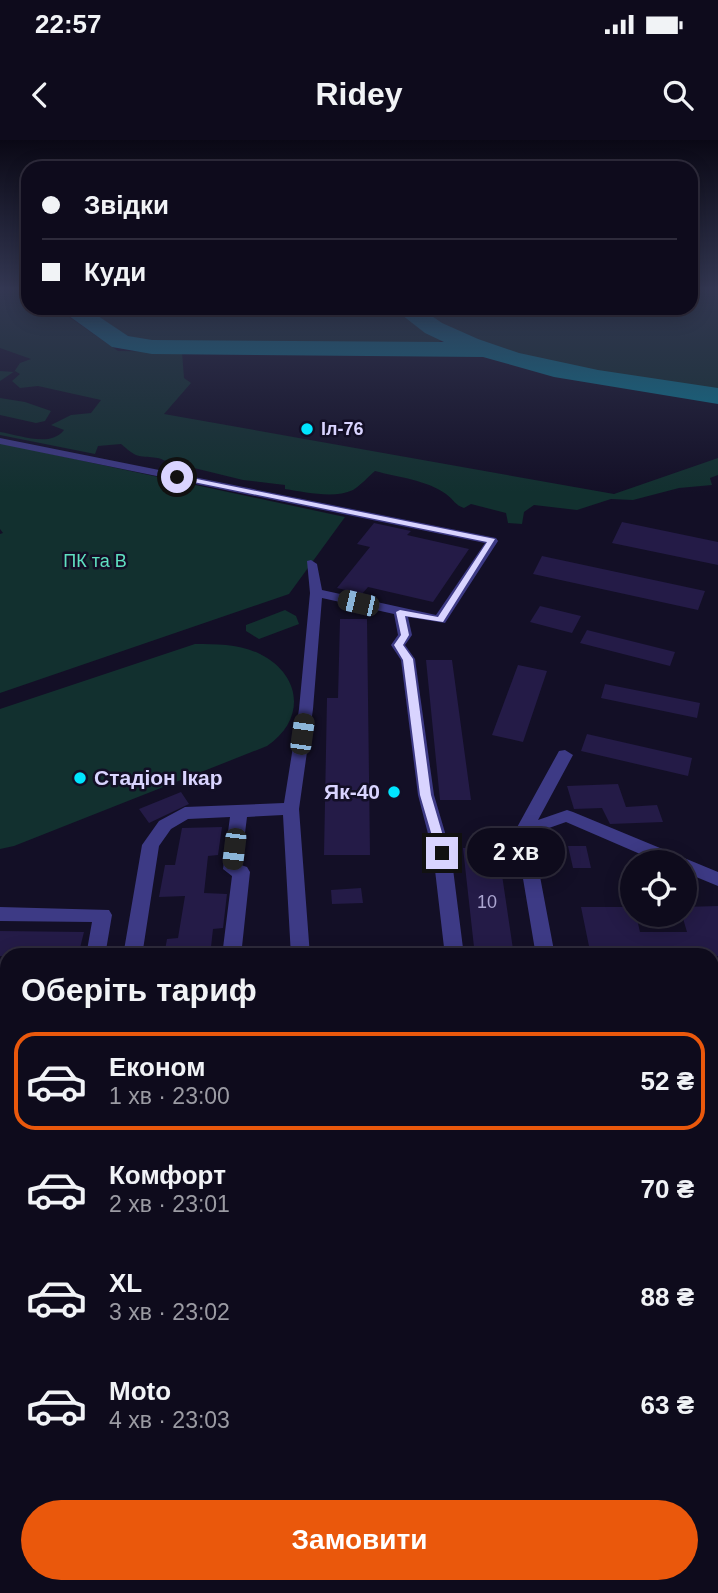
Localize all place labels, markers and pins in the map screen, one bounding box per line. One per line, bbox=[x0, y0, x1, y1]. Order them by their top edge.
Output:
place label: Іл-76 bbox=[321, 419, 363, 439]
marker: Іл-76 bbox=[299, 421, 315, 437]
place label: Стадіон Ікар bbox=[94, 766, 223, 789]
marker: Стадіон Ікар bbox=[72, 770, 88, 786]
place label: Як-40 bbox=[324, 780, 380, 803]
marker: Як-40 bbox=[386, 784, 402, 800]

